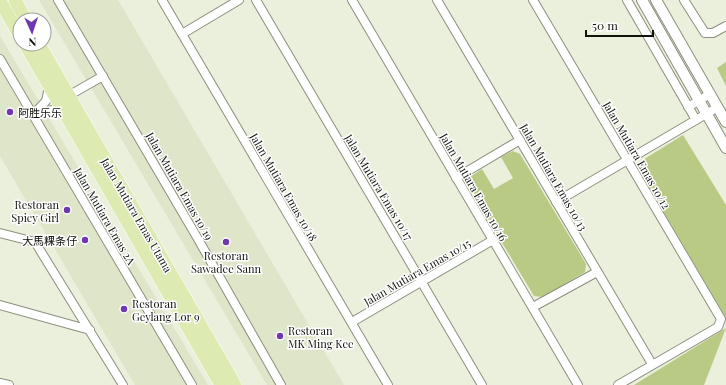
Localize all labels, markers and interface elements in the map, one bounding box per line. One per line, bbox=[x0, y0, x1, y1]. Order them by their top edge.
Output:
north arrow bbox=[12, 12, 52, 52]
scale bar bbox=[586, 12, 653, 38]
text: 50 m bbox=[592, 17, 618, 33]
text: N bbox=[28, 35, 37, 50]
street label: Jalan Mutiara Emas 10/12 bbox=[600, 98, 674, 212]
place label: 阿胜乐乐 bbox=[18, 105, 62, 120]
marker: 阿胜乐乐 bbox=[5, 107, 15, 117]
street label: Jalan Mutiara Emas 10/13 bbox=[517, 120, 591, 233]
street label: Jalan Mutiara Emas 10/19 bbox=[142, 128, 217, 243]
street label: Jalan Mutiara Emas 10/18 bbox=[246, 129, 321, 244]
street label: Jalan Mutiara Emas 10/16 bbox=[436, 129, 511, 244]
street label: Jalan Mutiara Emas 10/17 bbox=[341, 130, 417, 243]
street label: Jalan Mutiara Emas Utama bbox=[98, 154, 176, 275]
street label: Jalan Mutiara Emas 2A bbox=[71, 164, 139, 267]
place label: Restoran Spicy Girl bbox=[11, 197, 59, 225]
marker: Restoran Spicy Girl bbox=[62, 205, 72, 215]
place label: 大馬粿条仔 bbox=[22, 233, 77, 248]
marker: 大馬粿条仔 bbox=[80, 235, 90, 245]
street label: Jalan Mutiara Emas 10/15 bbox=[360, 235, 474, 309]
marker: Restoran Sawadee Sann bbox=[221, 237, 231, 247]
place label: Restoran Sawadee Sann bbox=[191, 248, 261, 276]
place label: Restoran Geylang Lor 9 bbox=[132, 296, 200, 324]
marker: Restoran Geylang Lor 9 bbox=[119, 304, 129, 314]
place label: Restoran MK Ming Kee bbox=[288, 323, 354, 351]
marker: Restoran MK Ming Kee bbox=[275, 331, 285, 341]

